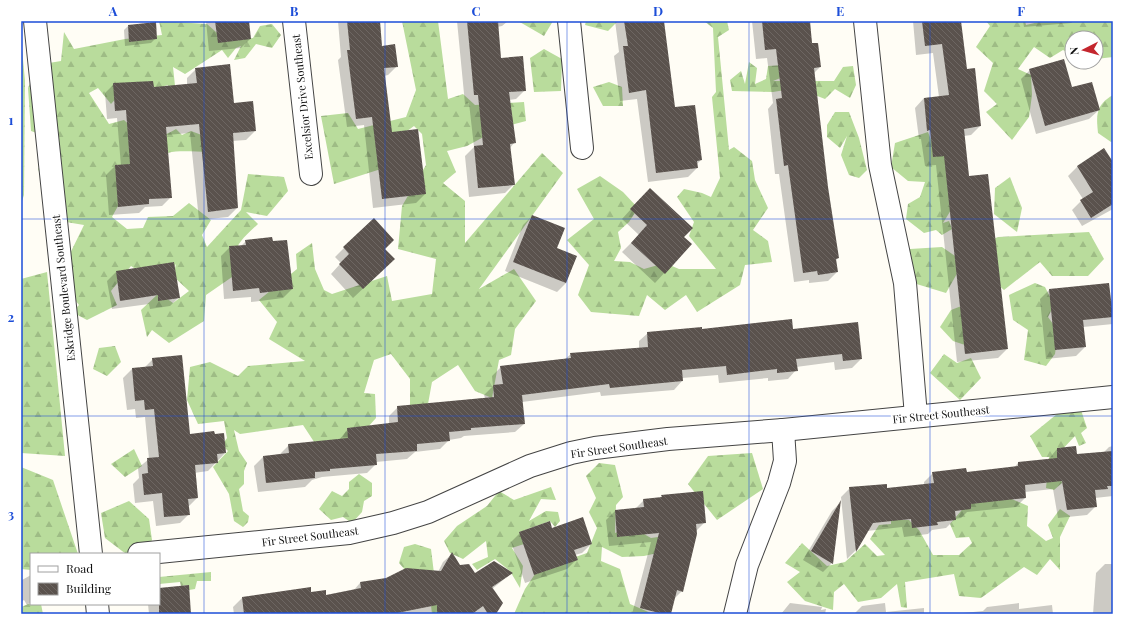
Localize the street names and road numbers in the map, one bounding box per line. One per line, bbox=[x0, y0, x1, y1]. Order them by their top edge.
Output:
street label: Excelsior Drive Southeast bbox=[288, 33, 316, 160]
street label: Eskridge Boulevard Southeast bbox=[48, 214, 78, 362]
street label: Fir Street Southeast bbox=[892, 401, 990, 427]
street label: Fir Street Southeast bbox=[570, 433, 668, 461]
street label: Fir Street Southeast bbox=[261, 523, 359, 549]

